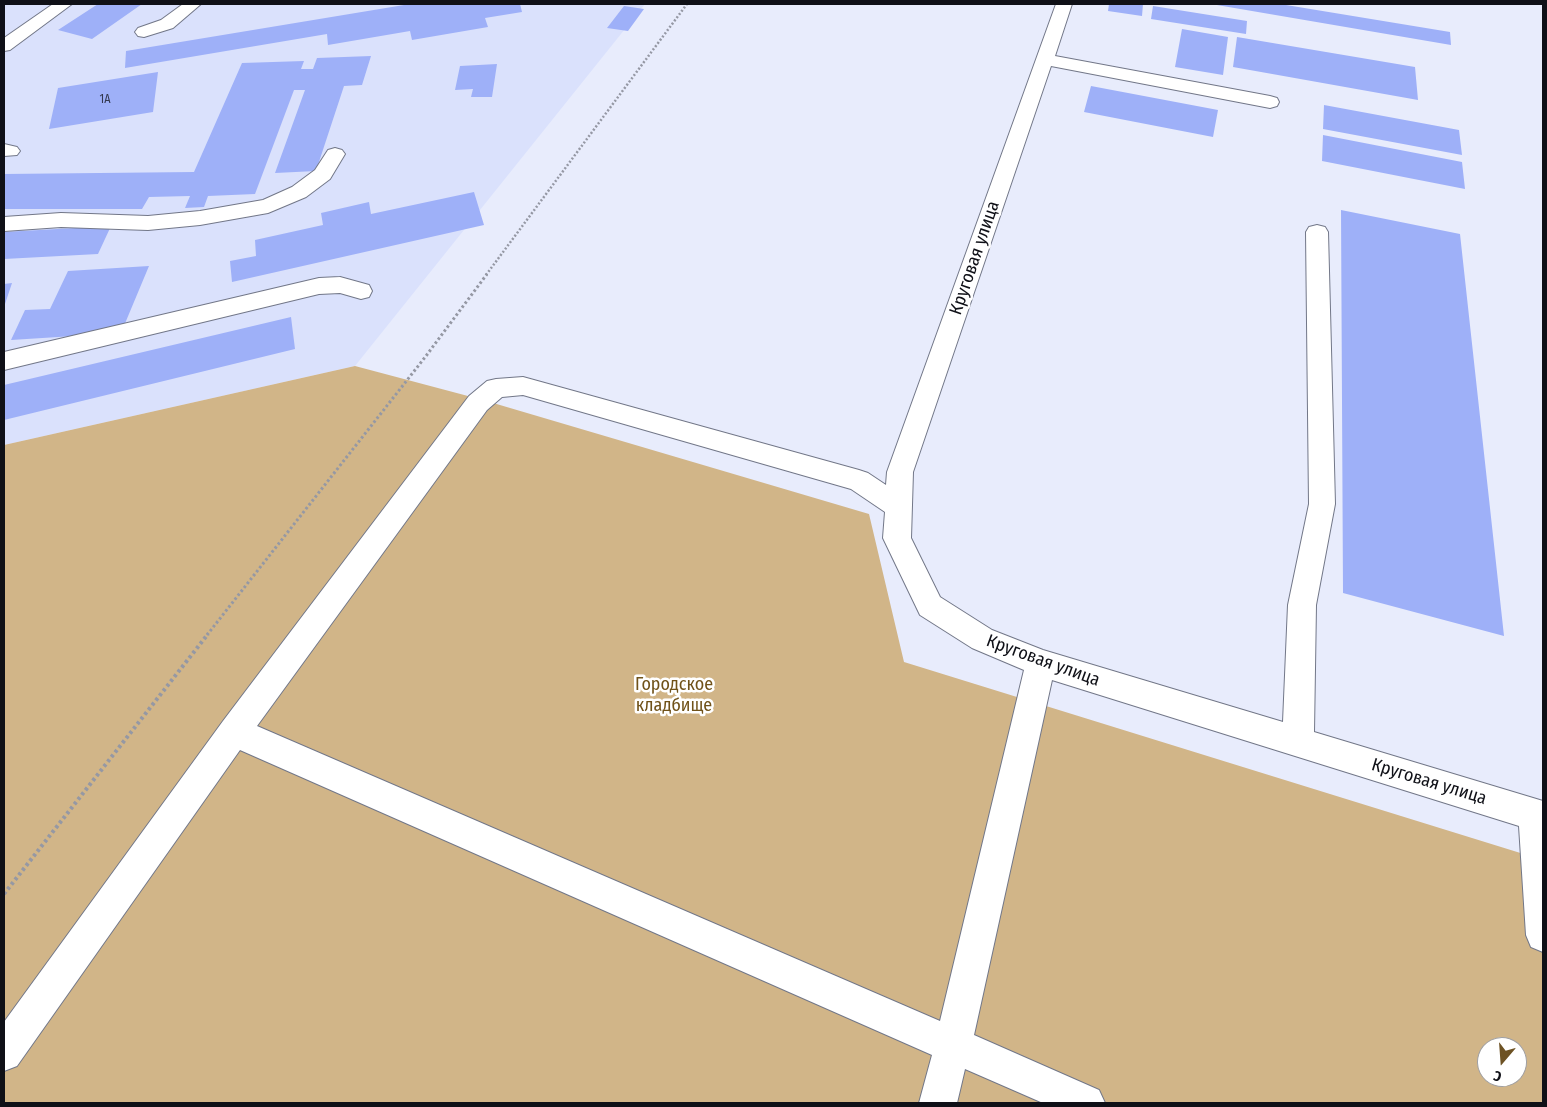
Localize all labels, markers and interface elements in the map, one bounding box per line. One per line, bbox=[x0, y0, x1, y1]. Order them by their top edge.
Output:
house number: 1А bbox=[100, 93, 110, 107]
street label: Круговая улица bbox=[945, 198, 1005, 318]
street label: Круговая улица bbox=[983, 630, 1103, 692]
park label: Городское кладбище bbox=[635, 674, 713, 716]
street label: Круговая улица bbox=[1369, 754, 1489, 810]
north arrow bbox=[1477, 1037, 1527, 1087]
text: С bbox=[1491, 1067, 1504, 1085]

